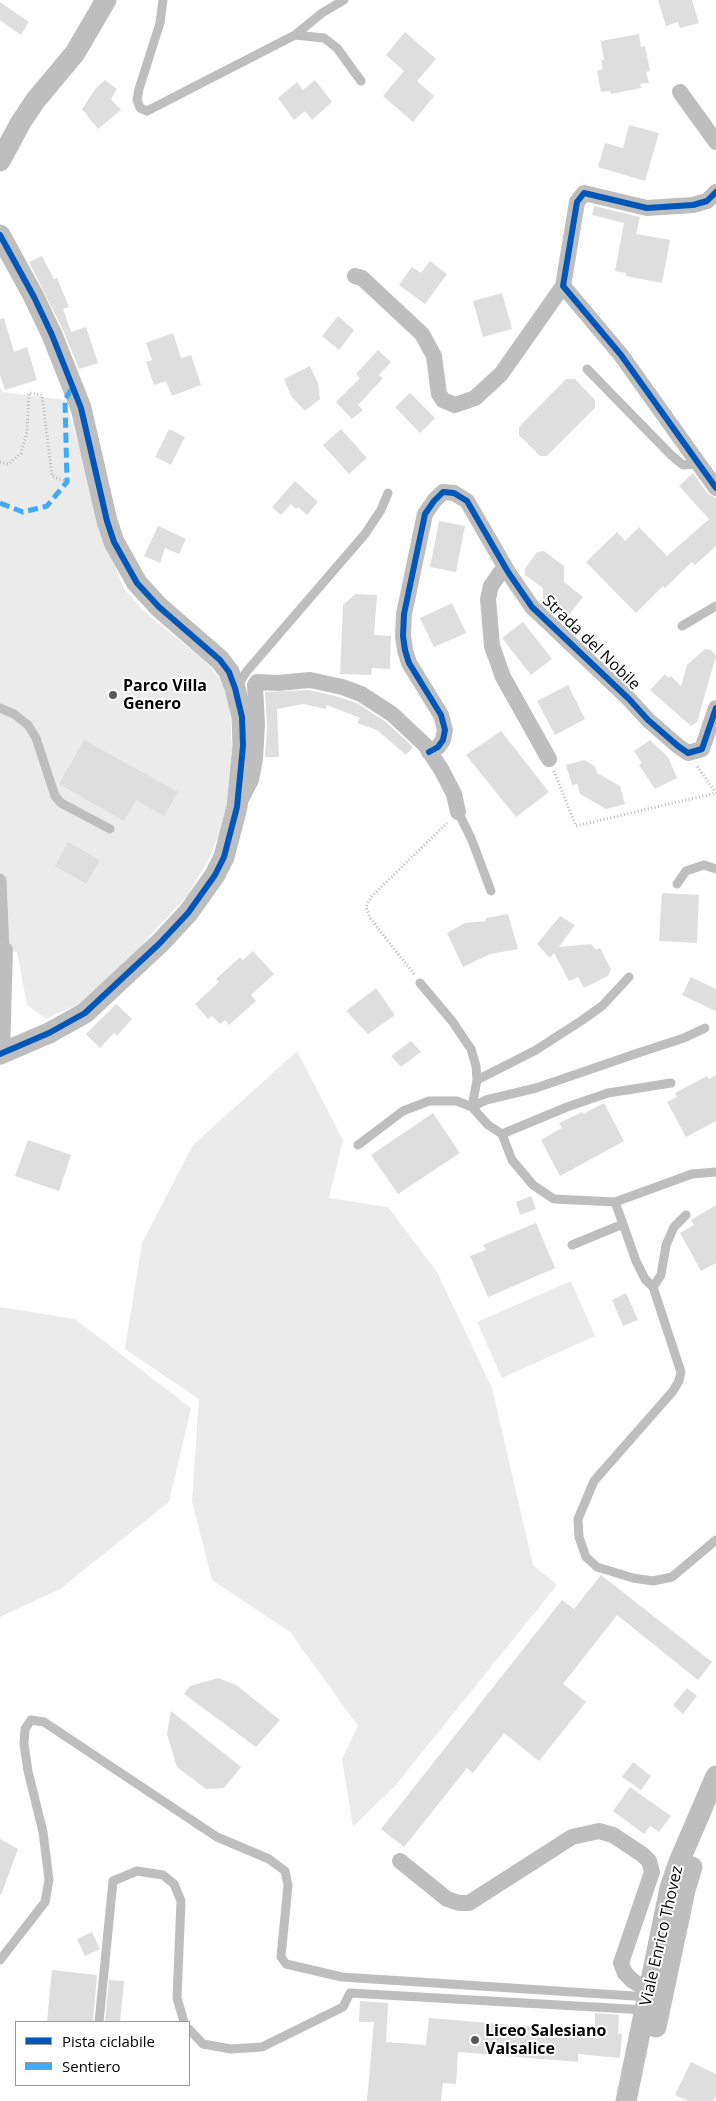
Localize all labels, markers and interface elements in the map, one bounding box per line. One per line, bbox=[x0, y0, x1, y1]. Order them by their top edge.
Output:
street label: Strada del Nobile bbox=[538, 592, 644, 694]
place label: Parco Villa Genero bbox=[123, 676, 207, 714]
marker: Parco Villa Genero bbox=[107, 689, 119, 701]
street label: Viale Enrico Thovez bbox=[637, 1864, 687, 2008]
legend bbox=[15, 2021, 190, 2086]
place label: Liceo Salesiano Valsalice bbox=[485, 2021, 606, 2059]
text: Pista ciclabile bbox=[62, 2031, 155, 2051]
marker: Liceo Salesiano Valsalice bbox=[469, 2034, 481, 2046]
text: Sentiero bbox=[62, 2056, 121, 2076]

